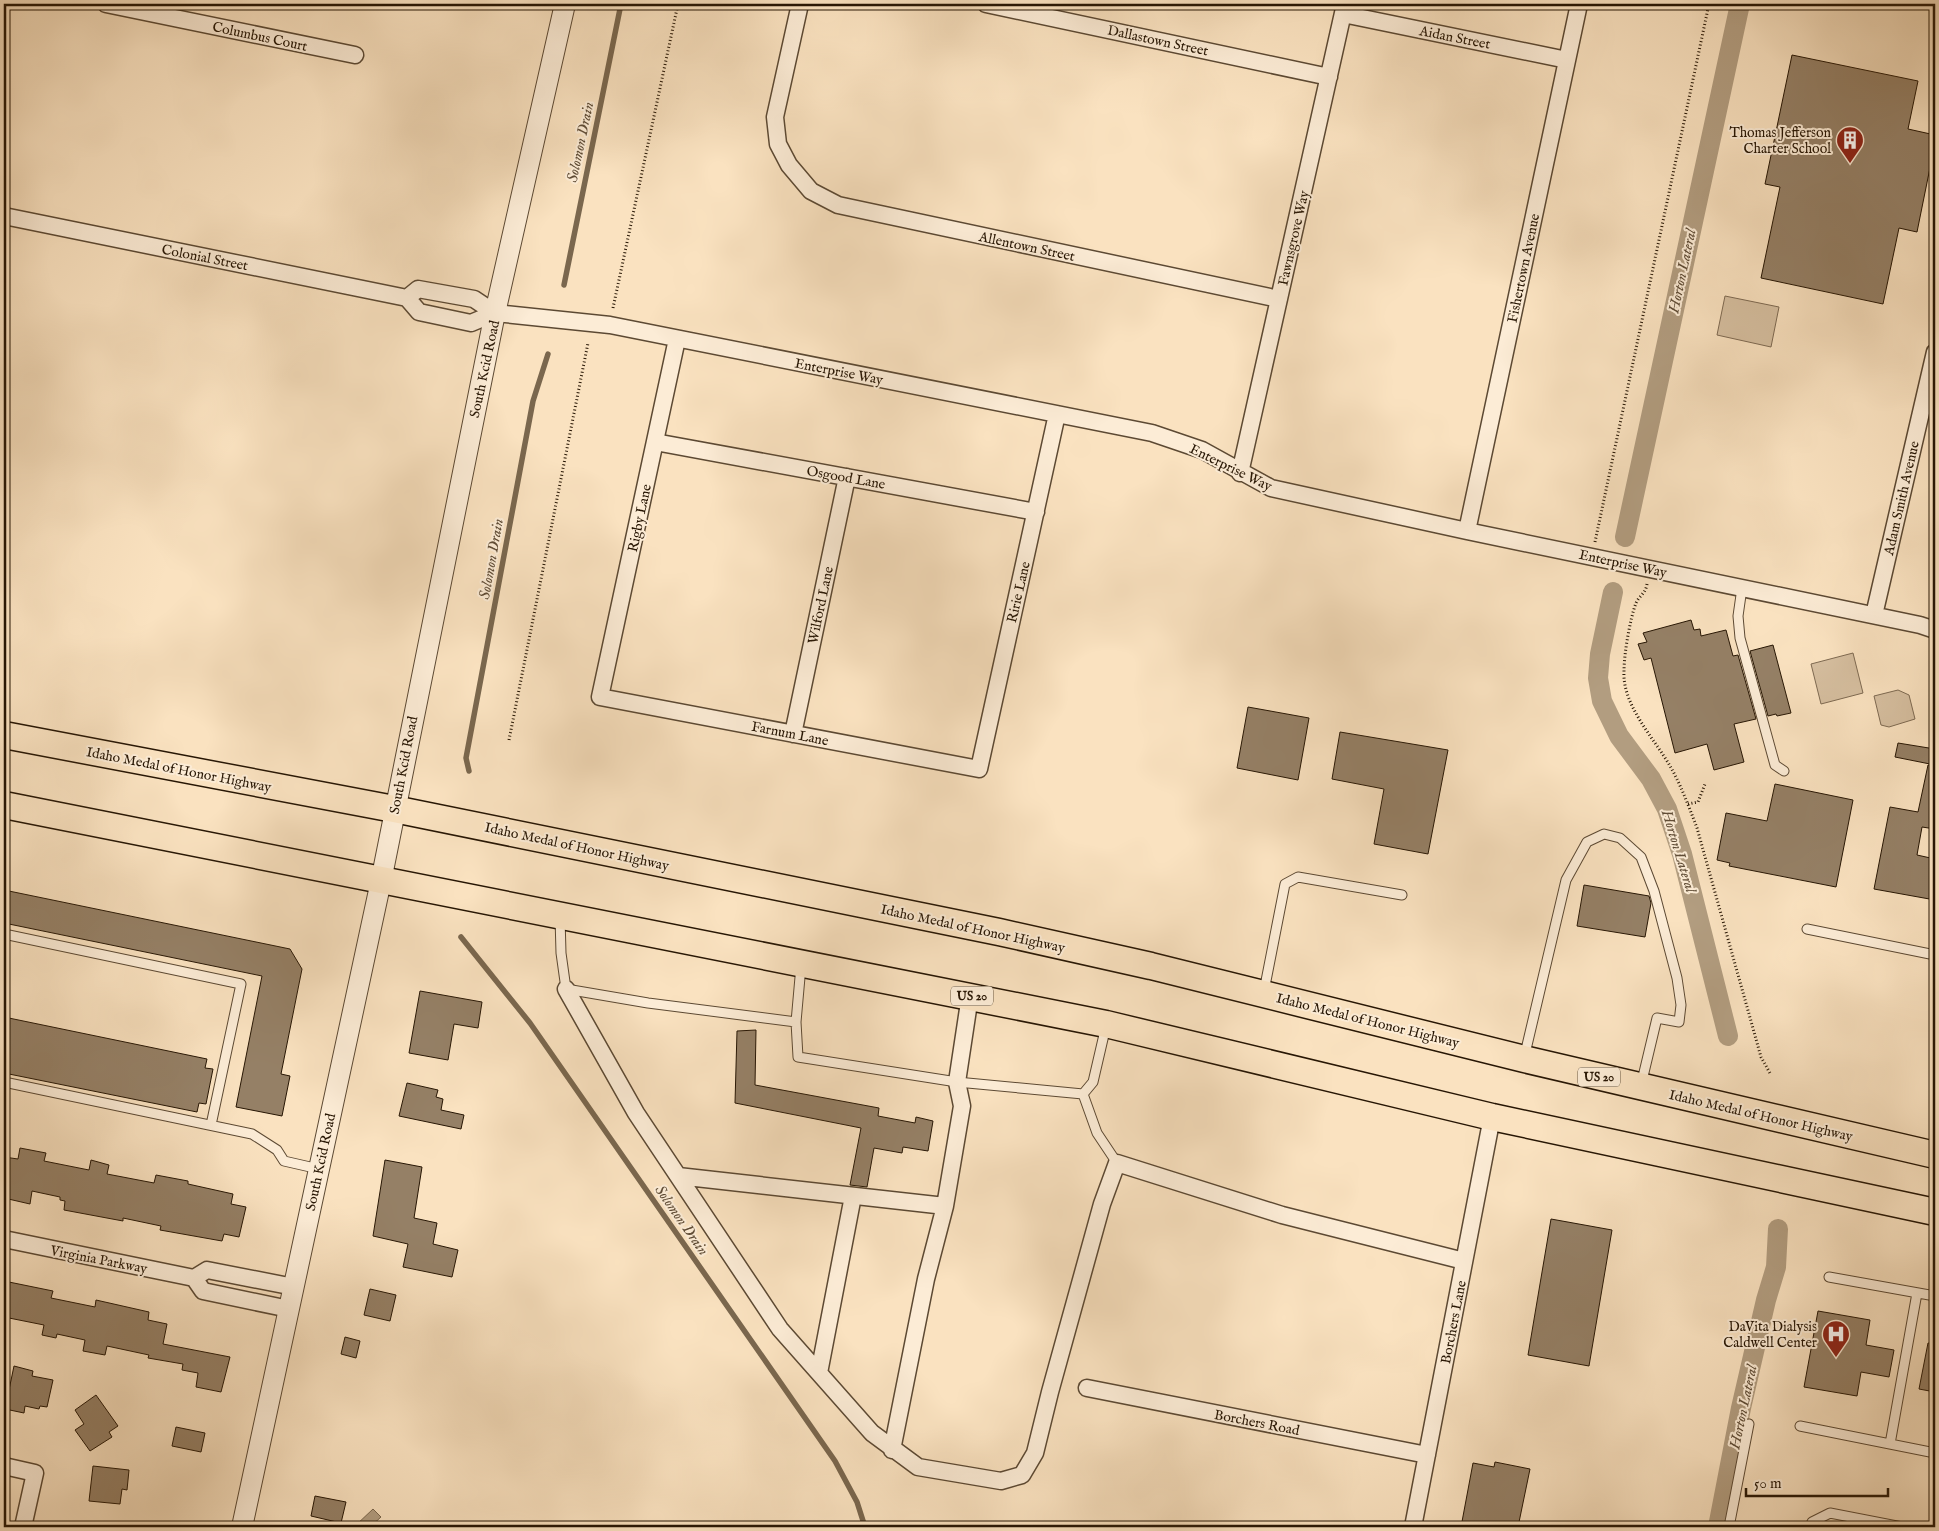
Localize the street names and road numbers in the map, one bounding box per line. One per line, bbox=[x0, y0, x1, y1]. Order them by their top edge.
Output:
street label: Columbus Court bbox=[211, 18, 309, 56]
street label: Dallastown Street bbox=[1106, 22, 1210, 60]
street label: Aidan Street bbox=[1417, 22, 1492, 54]
street label: Fawnsgrove Way bbox=[1274, 189, 1314, 288]
street label: Fishertown Avenue bbox=[1504, 211, 1544, 324]
street label: Allentown Street bbox=[976, 228, 1077, 266]
street label: Colonial Street bbox=[160, 241, 250, 275]
street label: South Kcid Road bbox=[466, 318, 504, 420]
street label: Enterprise Way bbox=[793, 355, 885, 389]
street label: Adam Smith Avenue bbox=[1880, 439, 1924, 558]
street label: Enterprise Way bbox=[1186, 440, 1275, 496]
street label: Osgood Lane bbox=[805, 462, 887, 494]
street label: Rigby Lane bbox=[624, 482, 656, 554]
street label: Enterprise Way bbox=[1577, 546, 1669, 582]
street label: Ririe Lane bbox=[1003, 559, 1035, 625]
street label: Wilford Lane bbox=[804, 564, 838, 646]
street label: South Kcid Road bbox=[386, 714, 422, 816]
street label: Farnum Lane bbox=[750, 718, 830, 750]
street label: Idaho Medal of Honor Highway bbox=[85, 743, 273, 797]
street label: Idaho Medal of Honor Highway bbox=[483, 819, 671, 875]
street label: Idaho Medal of Honor Highway bbox=[879, 901, 1067, 957]
road number: US 20 bbox=[951, 986, 993, 1006]
street label: Idaho Medal of Honor Highway bbox=[1274, 989, 1461, 1052]
road number: US 20 bbox=[1578, 1068, 1620, 1086]
street label: Idaho Medal of Honor Highway bbox=[1667, 1086, 1854, 1146]
street label: South Kcid Road bbox=[302, 1111, 340, 1213]
street label: Virginia Parkway bbox=[48, 1242, 149, 1278]
street label: Borchers Lane bbox=[1437, 1278, 1471, 1366]
street label: Borchers Road bbox=[1213, 1406, 1302, 1440]

